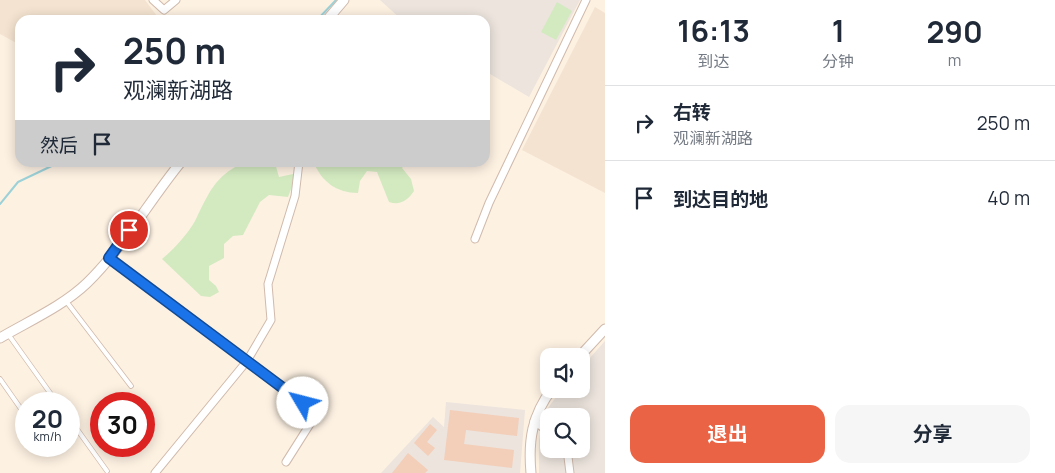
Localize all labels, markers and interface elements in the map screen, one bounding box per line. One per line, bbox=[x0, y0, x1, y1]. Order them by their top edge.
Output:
text: 16:13 bbox=[677, 10, 750, 51]
text: 1 bbox=[832, 10, 845, 51]
text: 290 bbox=[926, 11, 983, 52]
text: 250 m bbox=[123, 27, 226, 75]
icon: right bbox=[40, 35, 105, 100]
text: m bbox=[948, 49, 961, 71]
text: 到达 bbox=[698, 50, 730, 72]
text: 分钟 bbox=[822, 50, 854, 72]
text: 观澜新湖路 bbox=[123, 75, 233, 105]
text: 右转 bbox=[673, 99, 711, 125]
icon: right bbox=[630, 109, 658, 137]
text: 250 m bbox=[977, 110, 1030, 136]
text: 观澜新湖路 bbox=[673, 127, 753, 149]
icon: arrive bbox=[88, 130, 116, 158]
text: 然后 bbox=[40, 132, 78, 158]
icon: arrive bbox=[630, 184, 658, 212]
text: 40 m bbox=[987, 185, 1030, 211]
text: 到达目的地 bbox=[673, 186, 768, 212]
pin bbox=[108, 209, 150, 251]
icon: arrive bbox=[115, 216, 143, 244]
map controls bbox=[540, 348, 590, 458]
button: sound bbox=[540, 348, 590, 398]
position arrow bbox=[276, 376, 328, 428]
speed limit sign: 30 bbox=[90, 392, 155, 457]
text: 20 bbox=[32, 401, 63, 436]
button: 退出 bbox=[630, 405, 825, 463]
button: 分享 bbox=[835, 405, 1030, 463]
button: search bbox=[540, 408, 590, 458]
text: km/h bbox=[34, 428, 61, 445]

